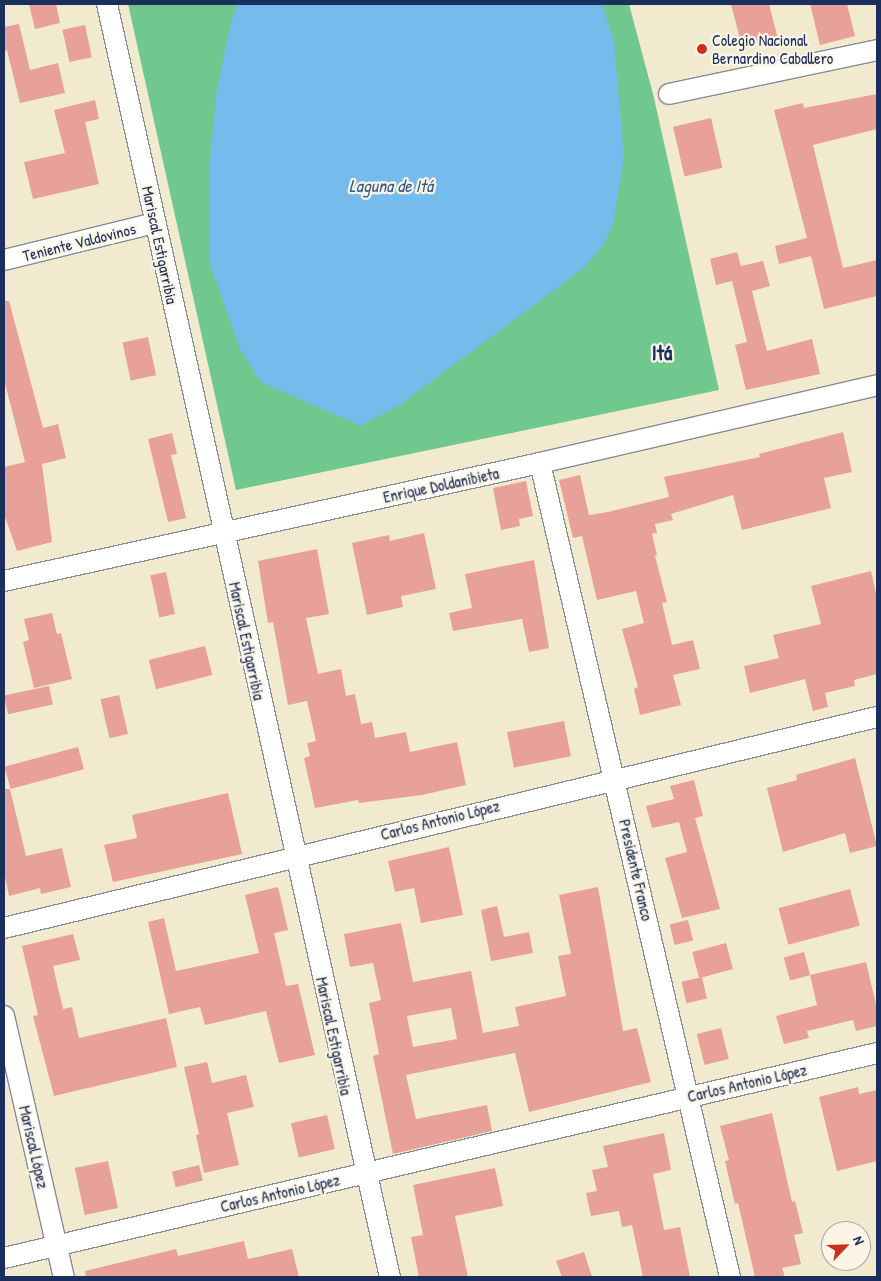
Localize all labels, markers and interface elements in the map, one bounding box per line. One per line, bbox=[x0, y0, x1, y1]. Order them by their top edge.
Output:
place label: Colegio Nacional Bernardino Caballero bbox=[712, 30, 833, 68]
marker: Colegio Nacional Bernardino Caballero bbox=[696, 43, 708, 55]
water label: Laguna de Itá bbox=[349, 175, 433, 197]
street label: Mariscal Estigarribia bbox=[138, 184, 182, 306]
street label: Teniente Valdovinos bbox=[20, 219, 138, 265]
district label: Itá bbox=[652, 340, 672, 366]
street label: Enrique Doldanibieta bbox=[381, 463, 501, 507]
street label: Mariscal Estigarribia bbox=[225, 580, 269, 702]
street label: Carlos Antonio López bbox=[378, 796, 502, 844]
street label: Presidente Franco bbox=[615, 817, 657, 923]
street label: Mariscal Estigarribia bbox=[312, 975, 356, 1097]
street label: Carlos Antonio López bbox=[685, 1060, 809, 1106]
street label: Mariscal López bbox=[15, 1104, 53, 1190]
street label: Carlos Antonio López bbox=[218, 1170, 342, 1216]
north arrow bbox=[821, 1221, 871, 1271]
text: N bbox=[849, 1233, 869, 1247]

